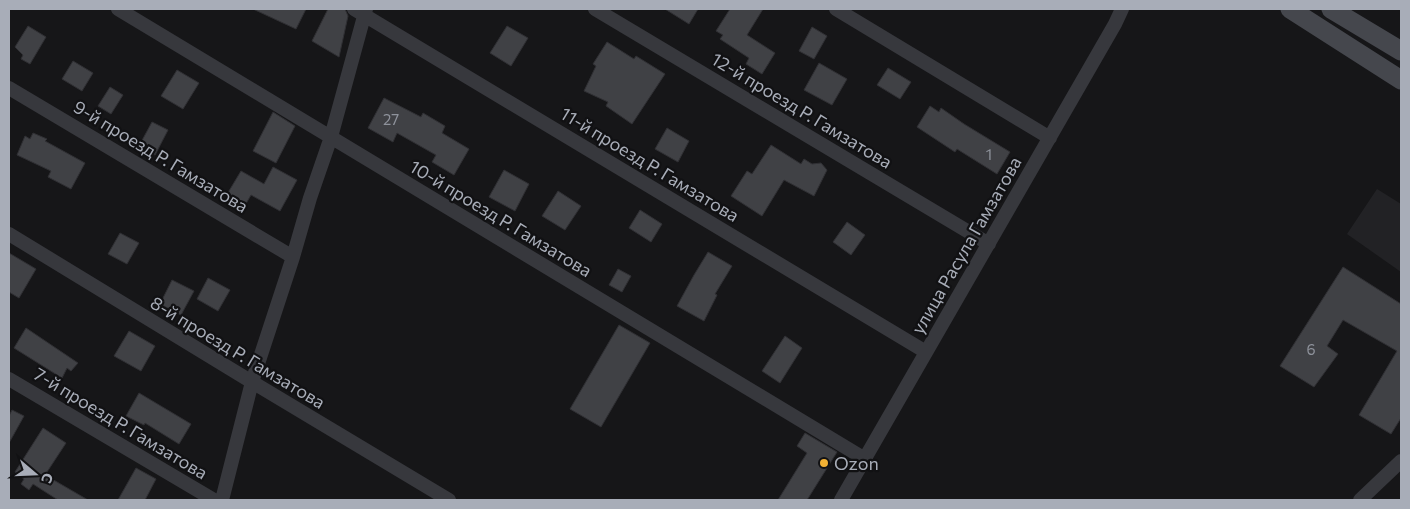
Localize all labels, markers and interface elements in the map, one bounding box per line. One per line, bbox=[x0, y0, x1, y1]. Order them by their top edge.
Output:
street label: 12-й проезд Р. Гамзатова bbox=[708, 47, 896, 173]
street label: 9-й проезд Р. Гамзатова bbox=[70, 95, 252, 217]
street label: 11-й проезд Р. Гамзатова bbox=[557, 102, 743, 226]
house number: 27 bbox=[383, 110, 399, 128]
house number: 1 bbox=[986, 145, 992, 163]
street label: улица Расула Гамзатова bbox=[906, 153, 1026, 337]
street label: 10-й проезд Р. Гамзатова bbox=[406, 155, 596, 281]
street label: 8-й проезд Р. Гамзатова bbox=[147, 291, 329, 413]
house number: 6 bbox=[1306, 340, 1316, 358]
street label: 7-й проезд Р. Гамзатова bbox=[30, 362, 212, 484]
north arrow bbox=[10, 449, 60, 499]
place label: Ozon bbox=[834, 452, 879, 474]
marker: Ozon bbox=[818, 457, 830, 469]
text: С bbox=[38, 471, 57, 486]

